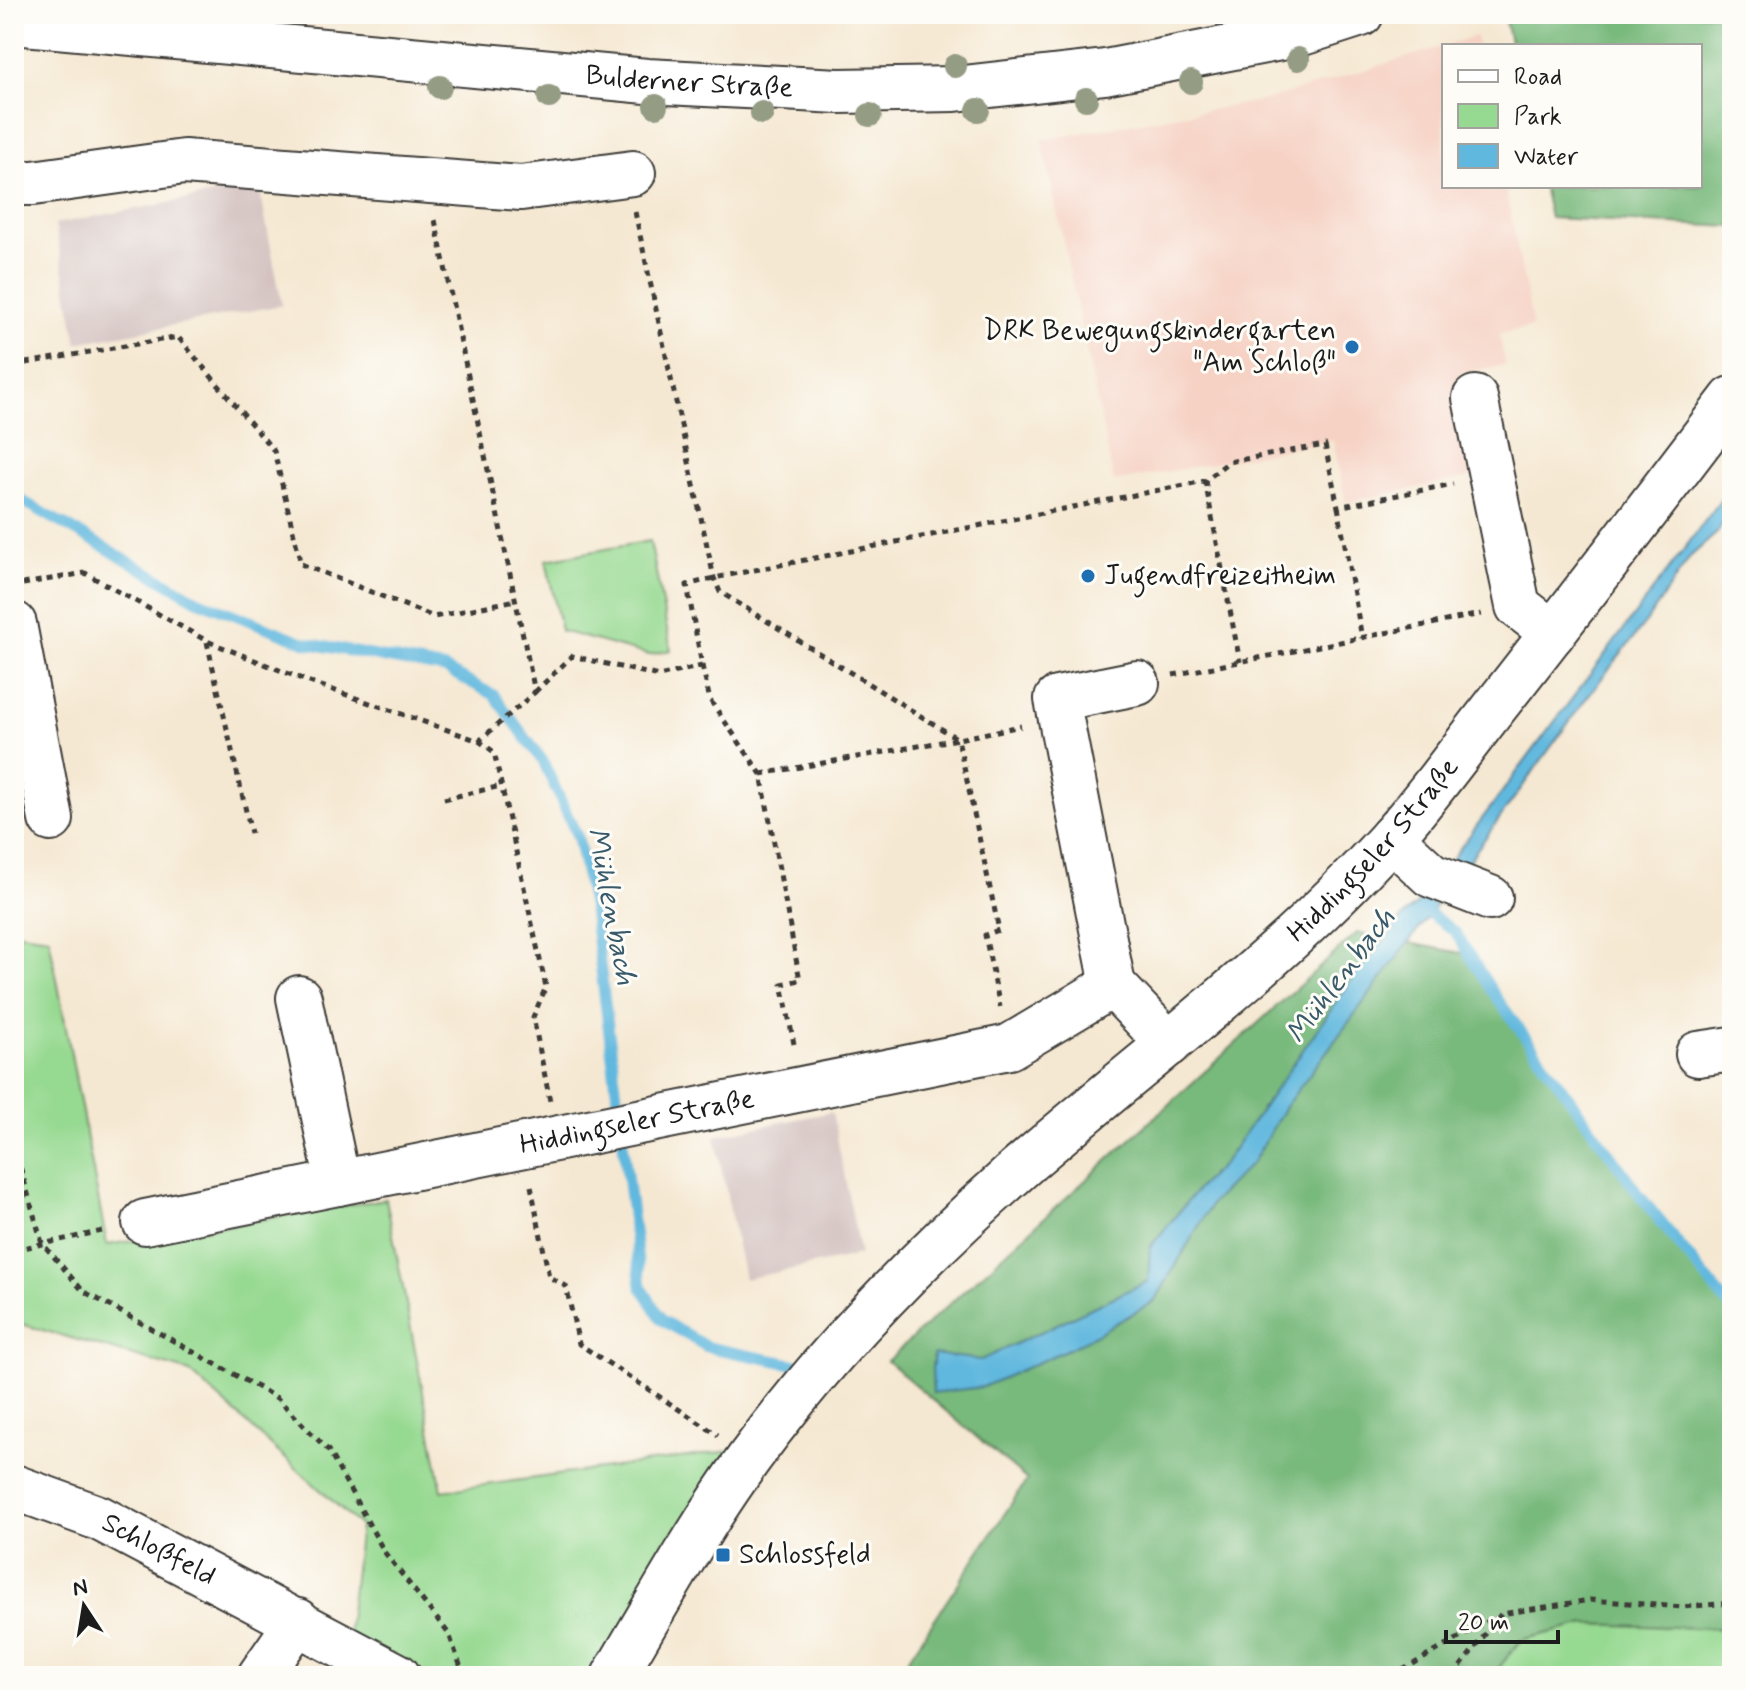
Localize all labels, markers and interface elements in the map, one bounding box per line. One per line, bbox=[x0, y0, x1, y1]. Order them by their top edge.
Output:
legend bbox=[1442, 44, 1702, 188]
street label: Bulderner Straße bbox=[584, 57, 794, 107]
text: Road bbox=[1514, 62, 1562, 93]
text: Park bbox=[1514, 102, 1562, 133]
text: Water bbox=[1514, 142, 1579, 173]
place label: DRK Bewegungskindergarten "Am Schloß" bbox=[983, 313, 1336, 382]
marker: DRK Bewegungskindergarten "Am Schloß" bbox=[1343, 338, 1361, 356]
place label: Jugendfreizeitheim bbox=[1104, 558, 1336, 598]
marker: Jugendfreizeitheim bbox=[1079, 567, 1097, 585]
street label: Hiddingseler Straße bbox=[1279, 750, 1467, 951]
water label: Mühlenbach bbox=[577, 824, 645, 988]
water label: Mühlenbach bbox=[1277, 900, 1405, 1052]
street label: Hiddingseler Straße bbox=[516, 1081, 758, 1164]
street label: Schloßfeld bbox=[95, 1504, 222, 1595]
place label: Schlossfeld bbox=[739, 1537, 871, 1574]
marker: Schlossfeld bbox=[714, 1546, 732, 1564]
north arrow bbox=[44, 1566, 124, 1646]
text: N bbox=[70, 1573, 90, 1604]
scale bar bbox=[1446, 1594, 1558, 1644]
text: 20 m bbox=[1458, 1608, 1509, 1639]

